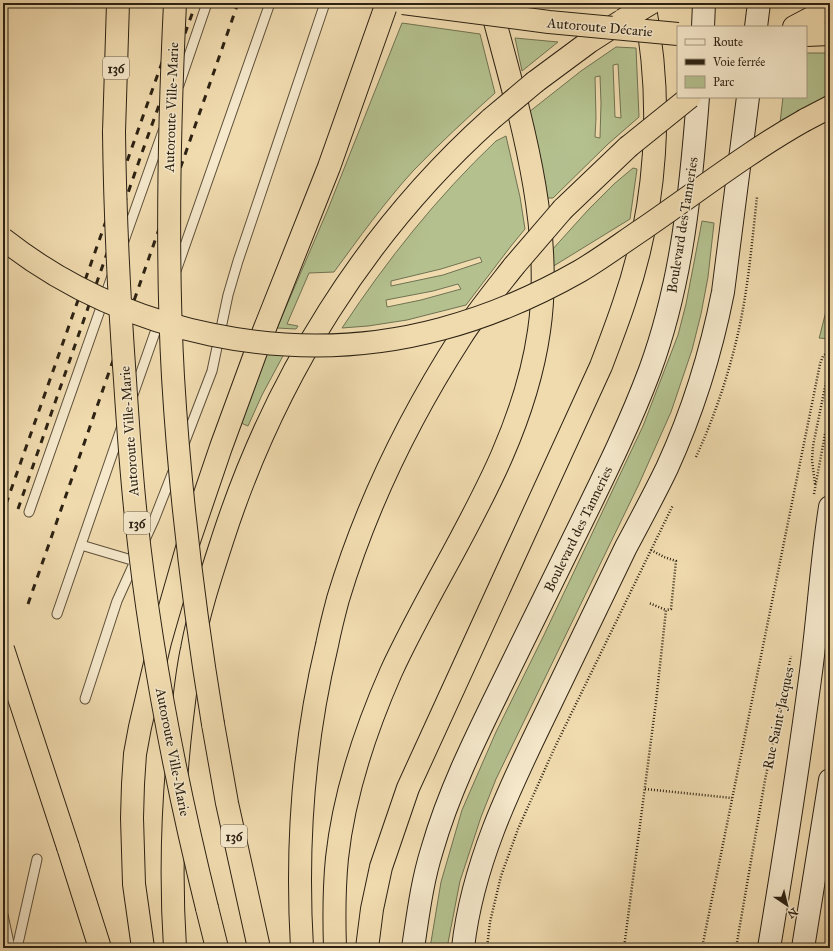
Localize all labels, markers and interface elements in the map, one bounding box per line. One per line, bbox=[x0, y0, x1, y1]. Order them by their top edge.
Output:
street label: Autoroute Décarie bbox=[545, 14, 654, 41]
legend bbox=[677, 26, 807, 98]
text: Route bbox=[713, 35, 743, 49]
street label: Autoroute Ville-Marie bbox=[161, 41, 182, 173]
text: Voie ferrée bbox=[712, 55, 765, 69]
road number: 136 bbox=[103, 57, 129, 79]
text: Parc bbox=[713, 75, 734, 89]
street label: Boulevard des Tanneries bbox=[663, 156, 702, 294]
street label: Autoroute Ville-Marie bbox=[116, 365, 143, 498]
street label: Boulevard des Tanneries bbox=[541, 464, 616, 595]
road number: 136 bbox=[124, 512, 150, 534]
street label: Rue Saint-Jacques bbox=[759, 665, 799, 771]
street label: Autoroute Ville-Marie bbox=[152, 686, 193, 818]
road number: 136 bbox=[221, 825, 247, 847]
north arrow bbox=[767, 885, 807, 925]
text: N bbox=[784, 905, 800, 921]

